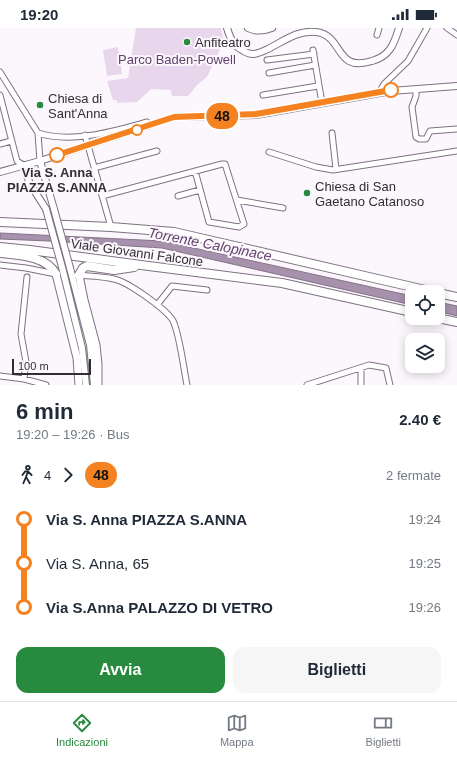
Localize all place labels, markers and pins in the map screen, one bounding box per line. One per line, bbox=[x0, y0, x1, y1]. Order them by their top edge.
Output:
place label: Anfiteatro bbox=[195, 35, 251, 50]
marker: Anfiteatro bbox=[182, 37, 192, 47]
unlabelled marker bbox=[383, 82, 399, 98]
place label: Chiesa di Sant'Anna bbox=[48, 91, 108, 121]
marker: Chiesa di Sant'Anna bbox=[35, 100, 45, 110]
unlabelled marker bbox=[131, 124, 143, 136]
marker: Via S. Anna PIAZZA S.ANNA bbox=[49, 147, 65, 163]
place label: Via S. Anna PIAZZA S.ANNA bbox=[7, 165, 108, 195]
place label: Chiesa di San Gaetano Catanoso bbox=[315, 179, 424, 209]
marker: Chiesa di San Gaetano Catanoso bbox=[302, 188, 312, 198]

